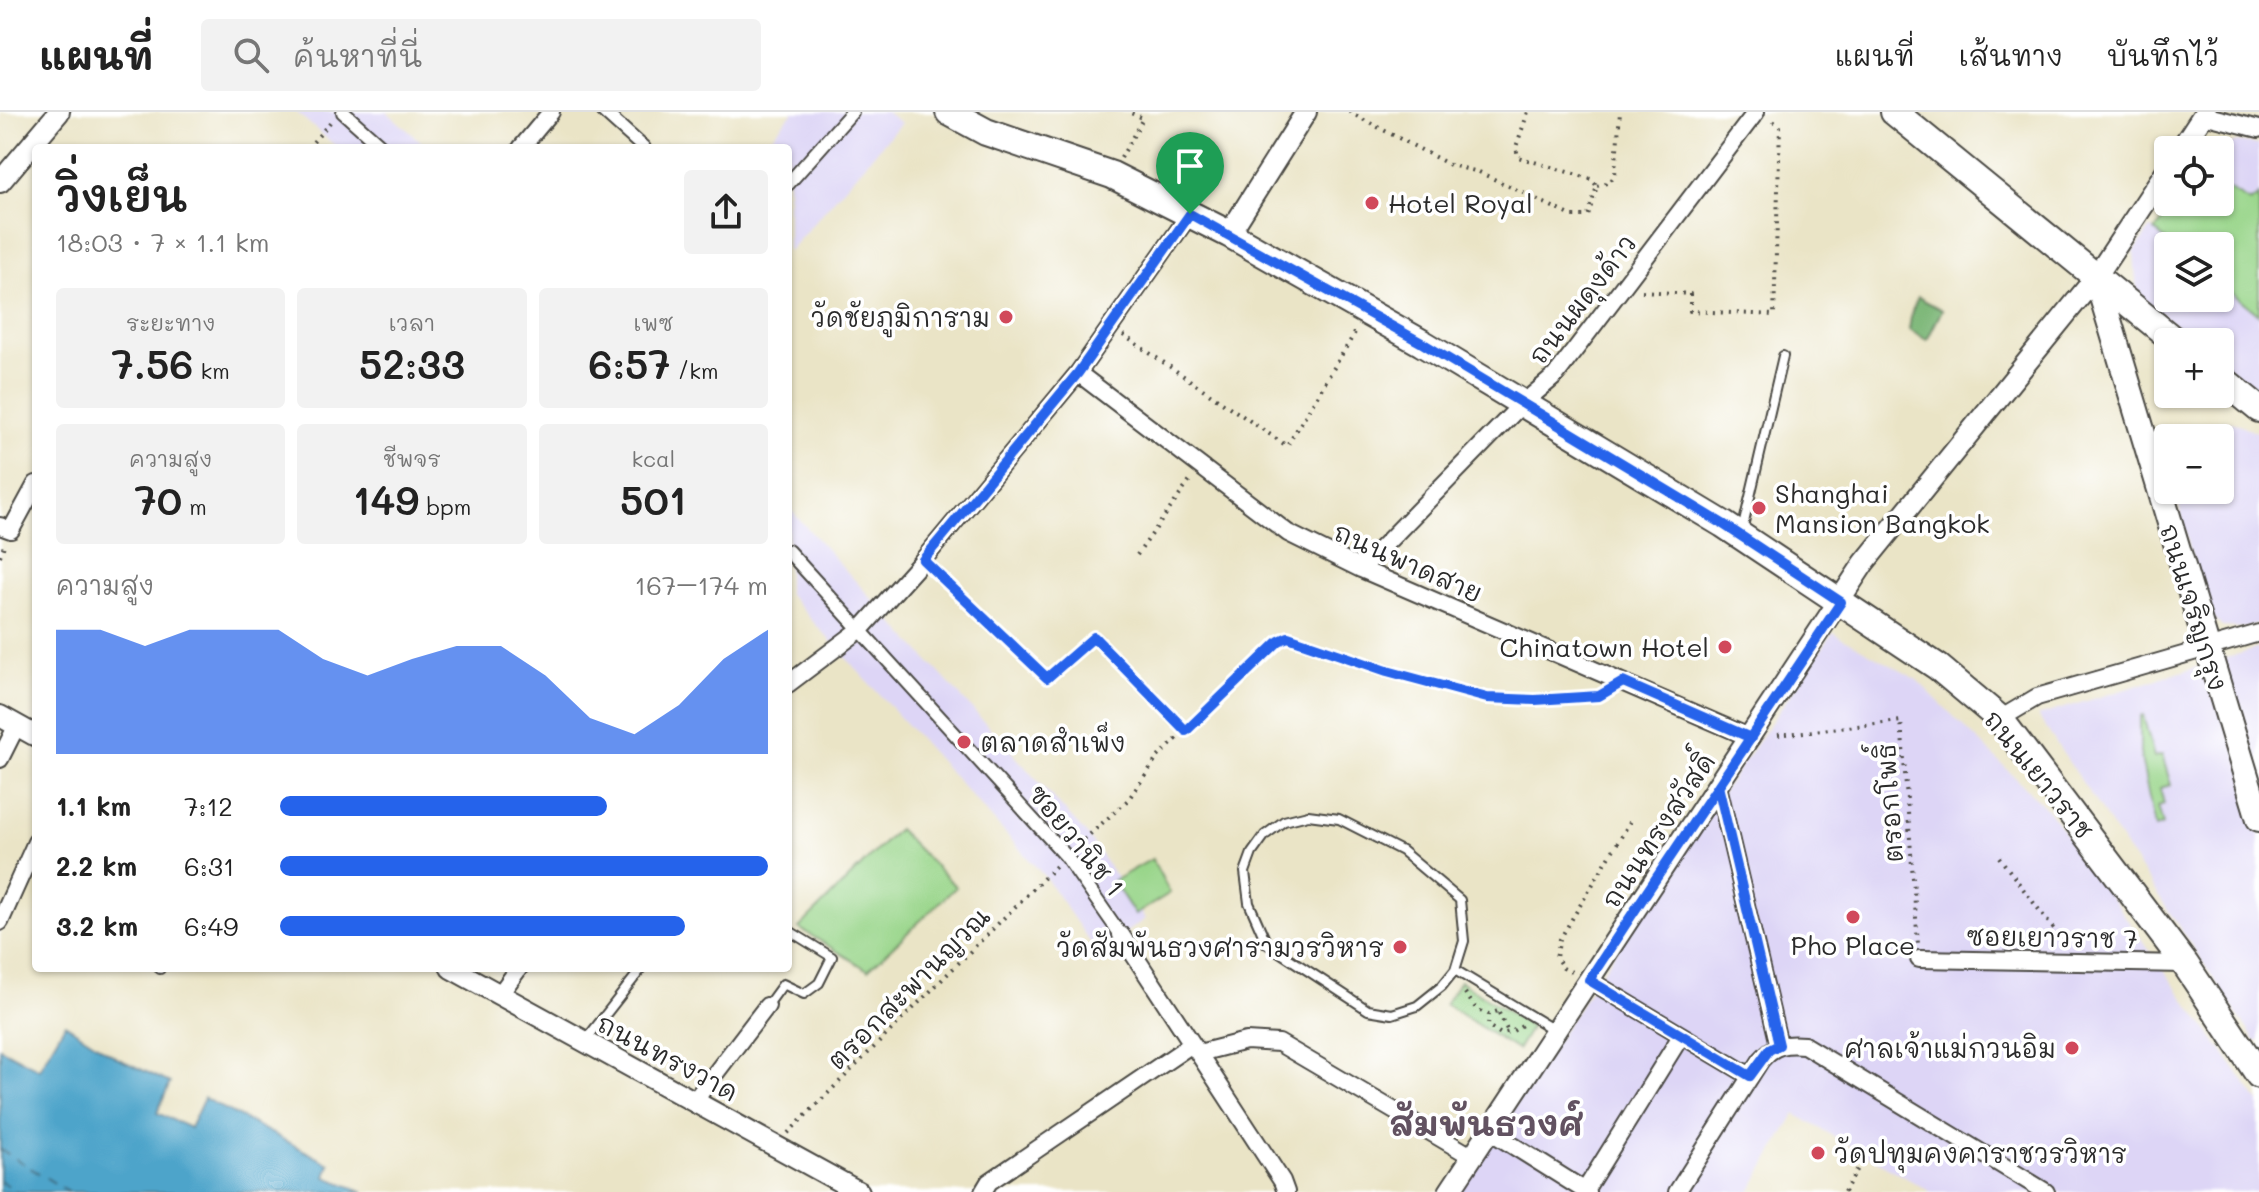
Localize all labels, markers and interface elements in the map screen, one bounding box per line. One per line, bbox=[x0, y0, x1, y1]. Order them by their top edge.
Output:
search box bbox=[201, 19, 761, 91]
text: แผนที่ bbox=[40, 30, 153, 80]
icon: search bbox=[229, 33, 273, 77]
text: ค้นหาที่นี่ bbox=[293, 35, 422, 75]
text: แผนที่ bbox=[1835, 37, 1915, 73]
text: เส้นทาง bbox=[1959, 37, 2063, 73]
text: บันทึกไว้ bbox=[2107, 37, 2219, 73]
pin bbox=[1156, 132, 1224, 214]
map controls bbox=[2154, 136, 2234, 504]
button: locate bbox=[2154, 136, 2234, 216]
icon: arrive bbox=[1168, 144, 1212, 188]
text: วิ่งเย็น bbox=[56, 166, 187, 223]
button: share bbox=[684, 170, 768, 254]
place label: Hotel Royal bbox=[1388, 186, 1533, 220]
marker: Hotel Royal bbox=[1363, 194, 1381, 212]
text: 18:03 · 7 × 1.1 km bbox=[56, 225, 270, 259]
street label: ถนนผดุงด้าว bbox=[1521, 227, 1647, 373]
button: layers bbox=[2154, 232, 2234, 312]
place label: วัดชัยภูมิการาม bbox=[811, 300, 990, 338]
text: ระยะทาง bbox=[126, 308, 215, 337]
text: เวลา bbox=[389, 308, 435, 337]
text: เพซ bbox=[633, 308, 673, 337]
marker: วัดชัยภูมิการาม bbox=[997, 308, 1015, 326]
button: + bbox=[2154, 328, 2234, 408]
text: 7.56 bbox=[112, 337, 194, 389]
text: 52:33 bbox=[359, 337, 465, 389]
text: 6:57 bbox=[588, 337, 671, 389]
text: km bbox=[194, 356, 230, 385]
text: /km bbox=[671, 356, 718, 385]
button: − bbox=[2154, 424, 2234, 504]
text: ความสูง bbox=[129, 444, 212, 473]
text: ชีพจร bbox=[383, 444, 441, 473]
text: kcal bbox=[631, 444, 675, 473]
text: 70 bbox=[135, 473, 182, 525]
text: 149 bbox=[353, 473, 419, 525]
text: 501 bbox=[620, 473, 687, 525]
place label: Shanghai Mansion Bangkok bbox=[1775, 476, 1990, 540]
text: m bbox=[182, 492, 207, 521]
text: bpm bbox=[419, 492, 471, 521]
marker: Shanghai Mansion Bangkok bbox=[1750, 499, 1768, 517]
street label: ถนนพาดสาย bbox=[1328, 514, 1488, 610]
street label: ถนนเจริญกรุง bbox=[2149, 519, 2236, 696]
text: ความสูง bbox=[56, 568, 154, 602]
text: 167–174 m bbox=[635, 568, 768, 602]
place label: Chinatown Hotel bbox=[1499, 630, 1709, 664]
marker: Chinatown Hotel bbox=[1716, 638, 1734, 656]
street label: ถนนเยาวราช bbox=[1977, 702, 2102, 846]
place label: ตลาดสำเพ็ง bbox=[980, 721, 1125, 759]
marker: ตลาดสำเพ็ง bbox=[955, 733, 973, 751]
street label: ถนนทรงสวัสดิ์ bbox=[1588, 742, 1723, 914]
street label: ตรอกโพธิ์ bbox=[1861, 742, 1910, 865]
street label: ซอยวานิช 1 bbox=[1021, 777, 1133, 903]
text: 1.1 km bbox=[56, 789, 131, 823]
text: 7:12 bbox=[184, 789, 233, 823]
text: 2.2 km bbox=[56, 849, 137, 883]
text: 6:31 bbox=[184, 849, 235, 883]
street label: ตรอกสะพานญวณ bbox=[819, 899, 997, 1077]
marker: Pho Place bbox=[1844, 908, 1862, 926]
text: 3.2 km bbox=[56, 909, 138, 943]
text: 6:49 bbox=[184, 909, 238, 943]
street label: ซอยเยาวราช 7 bbox=[1966, 919, 2138, 955]
place label: Pho Place bbox=[1791, 928, 1915, 962]
place label: วัดสัมพันธวงศารามวรวิหาร bbox=[1056, 930, 1384, 964]
marker: วัดสัมพันธวงศารามวรวิหาร bbox=[1391, 938, 1409, 956]
street label: ถนนทรงวาด bbox=[591, 1005, 745, 1109]
place label: ศาลเจ้าแม่กวนอิม bbox=[1844, 1031, 2056, 1065]
marker: ศาลเจ้าแม่กวนอิม bbox=[2063, 1039, 2081, 1057]
district label: สัมพันธวงศ์ bbox=[1389, 1100, 1583, 1145]
place label: วัดปทุมคงคาราชวรวิหาร bbox=[1834, 1136, 2127, 1174]
marker: วัดปทุมคงคาราชวรวิหาร bbox=[1809, 1144, 1827, 1162]

